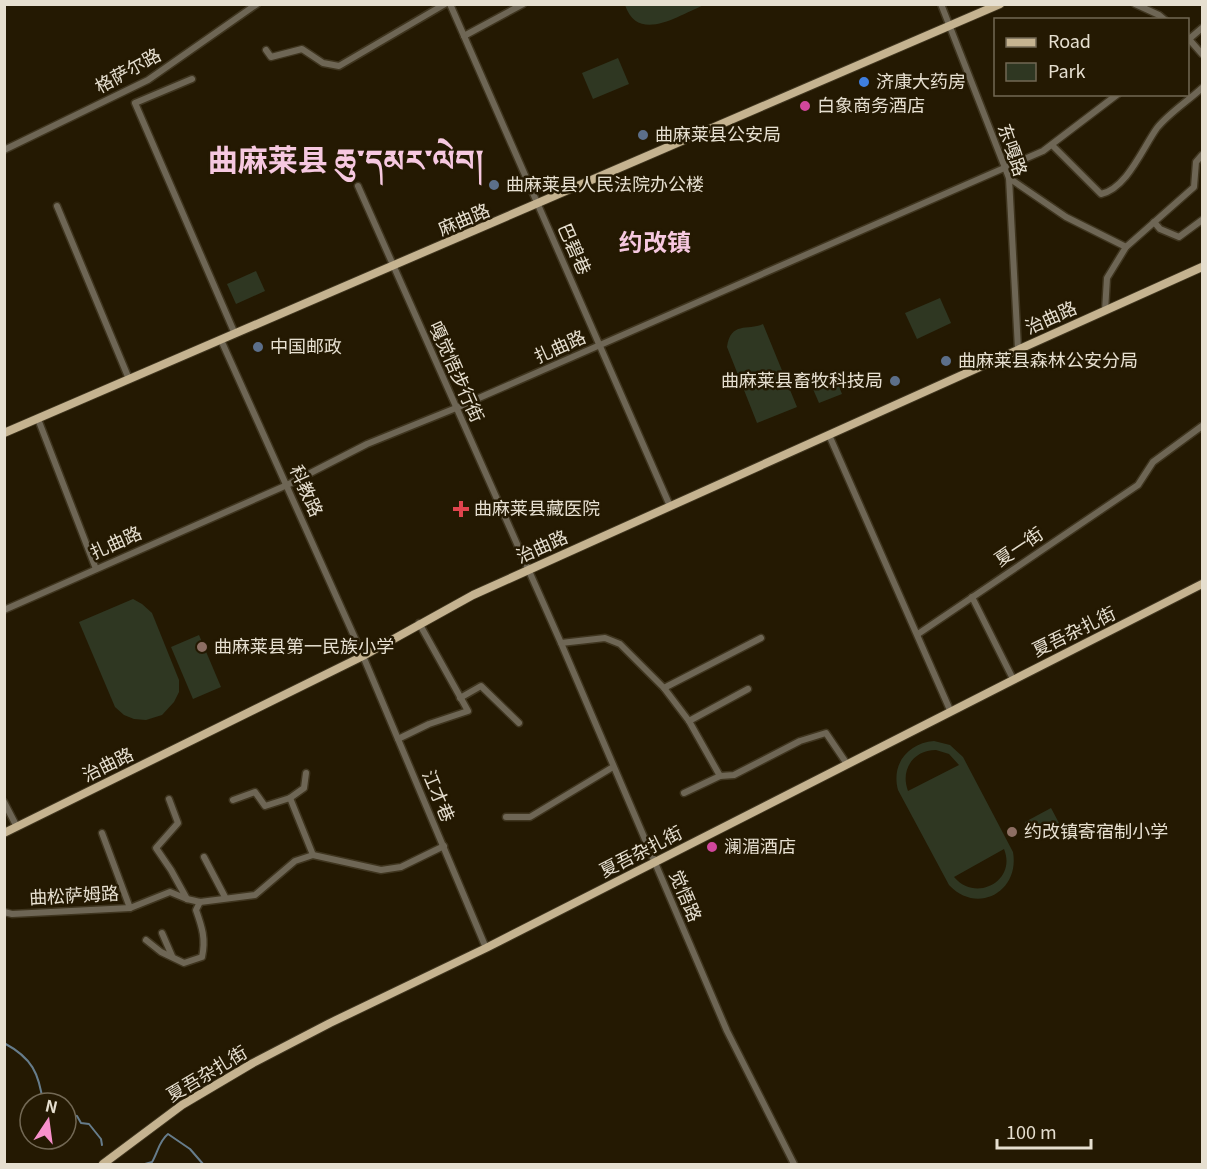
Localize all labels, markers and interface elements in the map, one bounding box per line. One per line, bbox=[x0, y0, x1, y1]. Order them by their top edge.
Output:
legend bbox=[994, 18, 1189, 96]
text: Road bbox=[1048, 27, 1091, 53]
street label: 格萨尔路 bbox=[89, 40, 165, 98]
text: Park bbox=[1048, 57, 1086, 83]
place label: 济康大药房 bbox=[876, 67, 966, 93]
marker: 济康大药房 bbox=[857, 75, 871, 89]
place label: 白象商务酒店 bbox=[817, 91, 925, 117]
marker: 白象商务酒店 bbox=[798, 99, 812, 113]
place label: 曲麻莱县公安局 bbox=[655, 120, 781, 146]
street label: 东嘎路 bbox=[993, 120, 1035, 179]
marker: 曲麻莱县公安局 bbox=[636, 128, 650, 142]
district label: 曲麻莱县 ཆུ་དམར་ལེབ། bbox=[208, 136, 484, 186]
place label: 曲麻莱县人民法院办公楼 bbox=[506, 170, 704, 196]
marker: 曲麻莱县人民法院办公楼 bbox=[487, 178, 501, 192]
street label: 麻曲路 bbox=[433, 196, 493, 241]
street label: 巴碧巷 bbox=[553, 218, 599, 278]
district label: 约改镇 bbox=[619, 223, 691, 258]
street label: 治曲路 bbox=[1020, 293, 1080, 339]
street label: 嘎觉悟步行街 bbox=[424, 317, 492, 426]
street label: 扎曲路 bbox=[529, 322, 589, 368]
place label: 中国邮政 bbox=[270, 332, 342, 358]
marker: 中国邮政 bbox=[251, 340, 265, 354]
place label: 曲麻莱县森林公安分局 bbox=[958, 346, 1138, 372]
marker: 曲麻莱县森林公安分局 bbox=[939, 354, 953, 368]
place label: 曲麻莱县畜牧科技局 bbox=[721, 366, 883, 392]
marker: 曲麻莱县畜牧科技局 bbox=[888, 374, 902, 388]
street label: 科教路 bbox=[285, 460, 331, 520]
place label: 曲麻莱县藏医院 bbox=[474, 494, 600, 520]
marker: 曲麻莱县藏医院 bbox=[452, 500, 470, 518]
street label: 扎曲路 bbox=[85, 518, 145, 564]
street label: 夏一街 bbox=[988, 519, 1048, 571]
street label: 治曲路 bbox=[511, 522, 571, 568]
street label: 夏吾杂扎街 bbox=[1027, 599, 1119, 662]
place label: 曲麻莱县第一民族小学 bbox=[214, 632, 394, 658]
marker: 曲麻莱县第一民族小学 bbox=[195, 640, 209, 654]
street label: 治曲路 bbox=[77, 740, 137, 787]
street label: 江才巷 bbox=[417, 765, 462, 825]
place label: 约改镇寄宿制小学 bbox=[1024, 817, 1168, 843]
street label: 夏吾杂扎街 bbox=[594, 818, 686, 882]
marker: 约改镇寄宿制小学 bbox=[1005, 825, 1019, 839]
place label: 澜湄酒店 bbox=[724, 832, 796, 858]
marker: 澜湄酒店 bbox=[705, 840, 719, 854]
street label: 觉悟路 bbox=[664, 865, 709, 925]
street label: 曲松萨姆路 bbox=[28, 879, 120, 909]
street label: 夏吾杂扎街 bbox=[161, 1038, 251, 1107]
north arrow bbox=[18, 1091, 78, 1151]
text: N bbox=[43, 1092, 60, 1118]
scale bar bbox=[997, 1112, 1092, 1150]
text: 100 m bbox=[1006, 1118, 1057, 1144]

